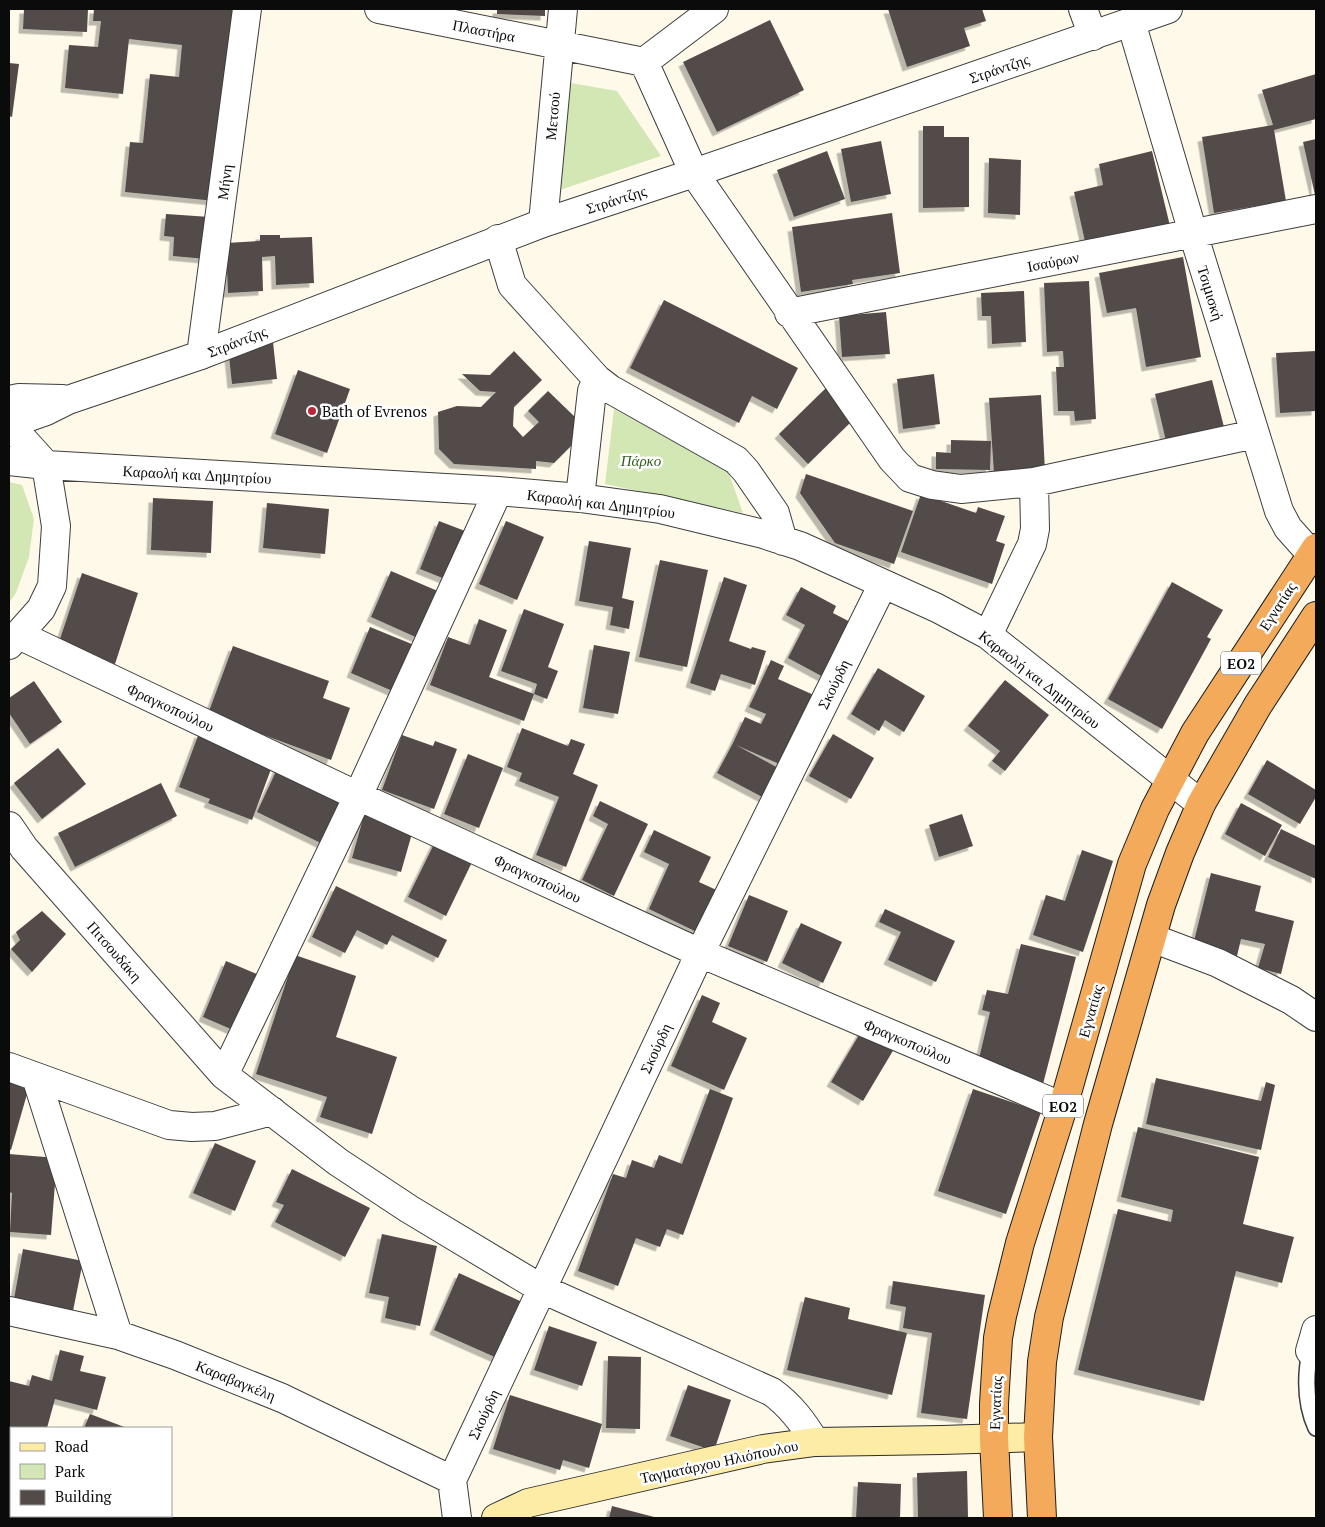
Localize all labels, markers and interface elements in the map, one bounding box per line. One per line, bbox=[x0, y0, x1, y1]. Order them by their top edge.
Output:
street label: Πλαστήρα bbox=[451, 14, 517, 46]
street label: Στράντζης bbox=[966, 48, 1032, 88]
street label: Μετσού bbox=[540, 91, 564, 141]
street label: Μήνη bbox=[212, 163, 236, 201]
street label: Στράντζης bbox=[583, 180, 649, 218]
street label: Ισαύρων bbox=[1025, 246, 1081, 276]
street label: Τσιμισκή bbox=[1193, 263, 1229, 323]
street label: Στράντζης bbox=[204, 321, 270, 361]
place label: Bath of Evrenos bbox=[322, 401, 427, 421]
marker: Bath of Evrenos bbox=[306, 405, 318, 417]
park label: Πάρκο bbox=[620, 450, 662, 470]
street label: Καραολή και Δημητρίου bbox=[122, 460, 272, 488]
street label: Καραολή και Δημητρίου bbox=[526, 484, 676, 522]
street label: Εγνατίας bbox=[1254, 578, 1300, 634]
street label: Καραολή και Δημητρίου bbox=[975, 625, 1105, 733]
road number: ΕΟ2 bbox=[1221, 651, 1261, 674]
street label: Σκούρδη bbox=[812, 656, 854, 712]
street label: Φραγκοπούλου bbox=[124, 678, 218, 736]
street label: Φραγκοπούλου bbox=[491, 849, 585, 907]
street label: Πιτσουδάκη bbox=[83, 916, 147, 986]
street label: Εγνατίας bbox=[1073, 982, 1107, 1040]
street label: Φραγκοπούλου bbox=[861, 1013, 955, 1069]
street label: Σκούρδη bbox=[635, 1019, 675, 1076]
road number: ΕΟ2 bbox=[1043, 1094, 1083, 1118]
street label: Καραβαγκέλη bbox=[193, 1355, 279, 1405]
street label: Εγνατίας bbox=[984, 1375, 1006, 1430]
street label: Σκούρδη bbox=[463, 1385, 503, 1442]
legend bbox=[10, 1427, 172, 1517]
street label: Ταγματάρχου Ηλιόπουλου bbox=[638, 1434, 800, 1488]
text: Road bbox=[55, 1436, 88, 1456]
text: Park bbox=[55, 1461, 85, 1481]
text: Building bbox=[55, 1486, 113, 1506]

